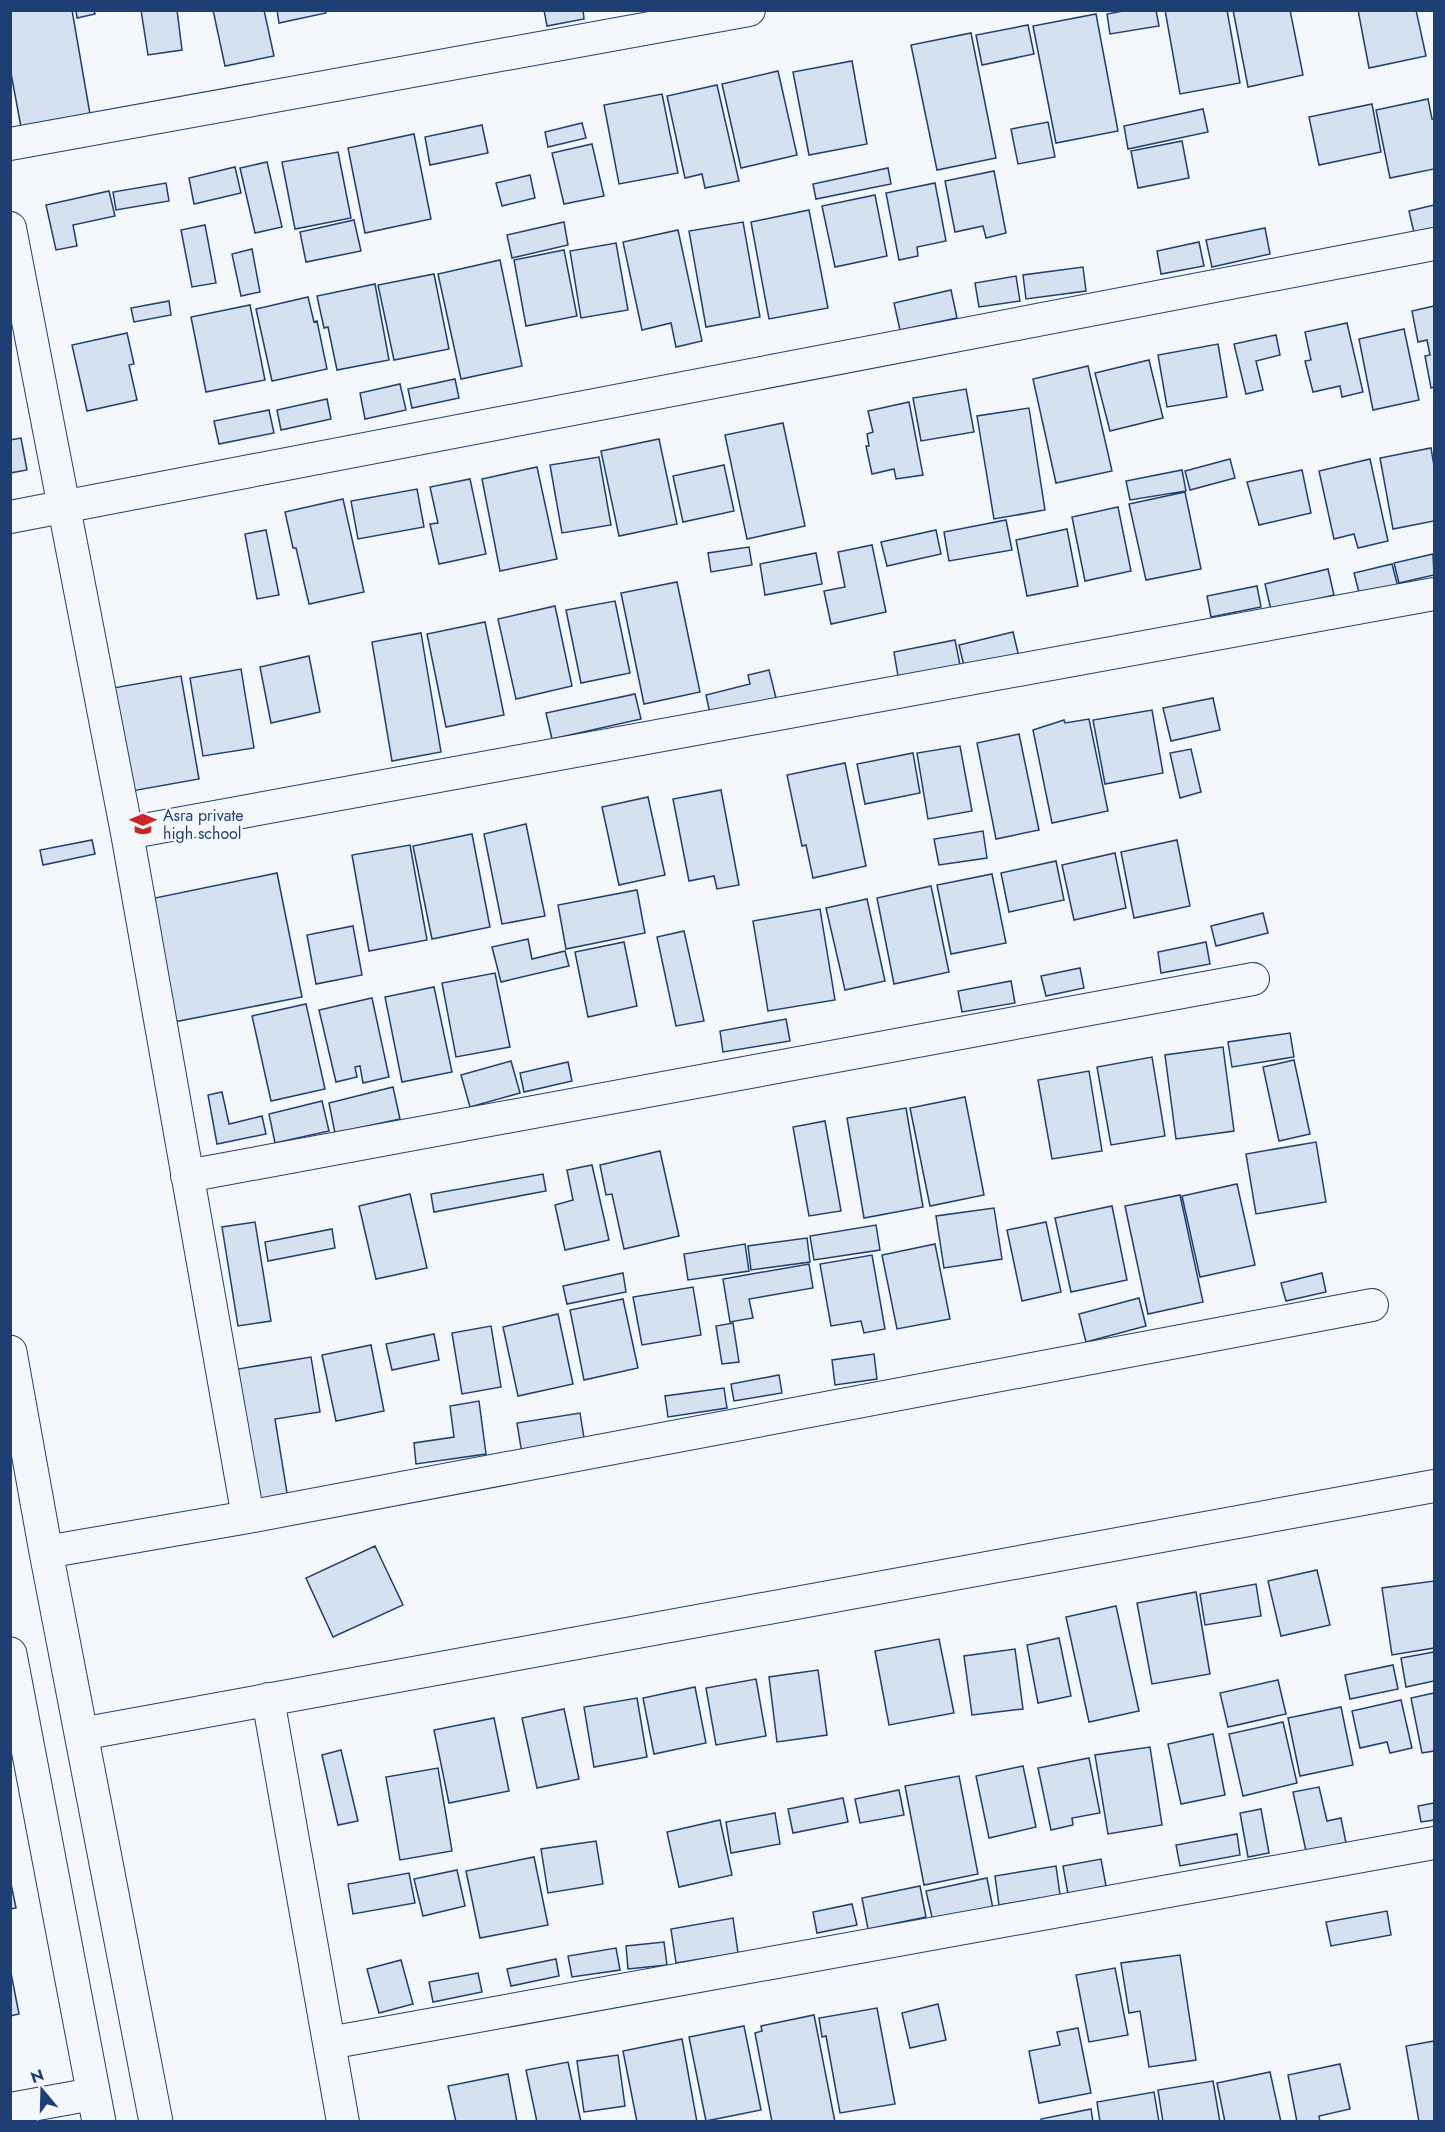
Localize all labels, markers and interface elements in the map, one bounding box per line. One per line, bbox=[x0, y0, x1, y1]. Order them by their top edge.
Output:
place label: Asra private high school bbox=[163, 804, 244, 845]
school or university icon: Asra private high school bbox=[128, 809, 158, 839]
north arrow bbox=[12, 2060, 72, 2120]
text: N bbox=[28, 2063, 47, 2089]

